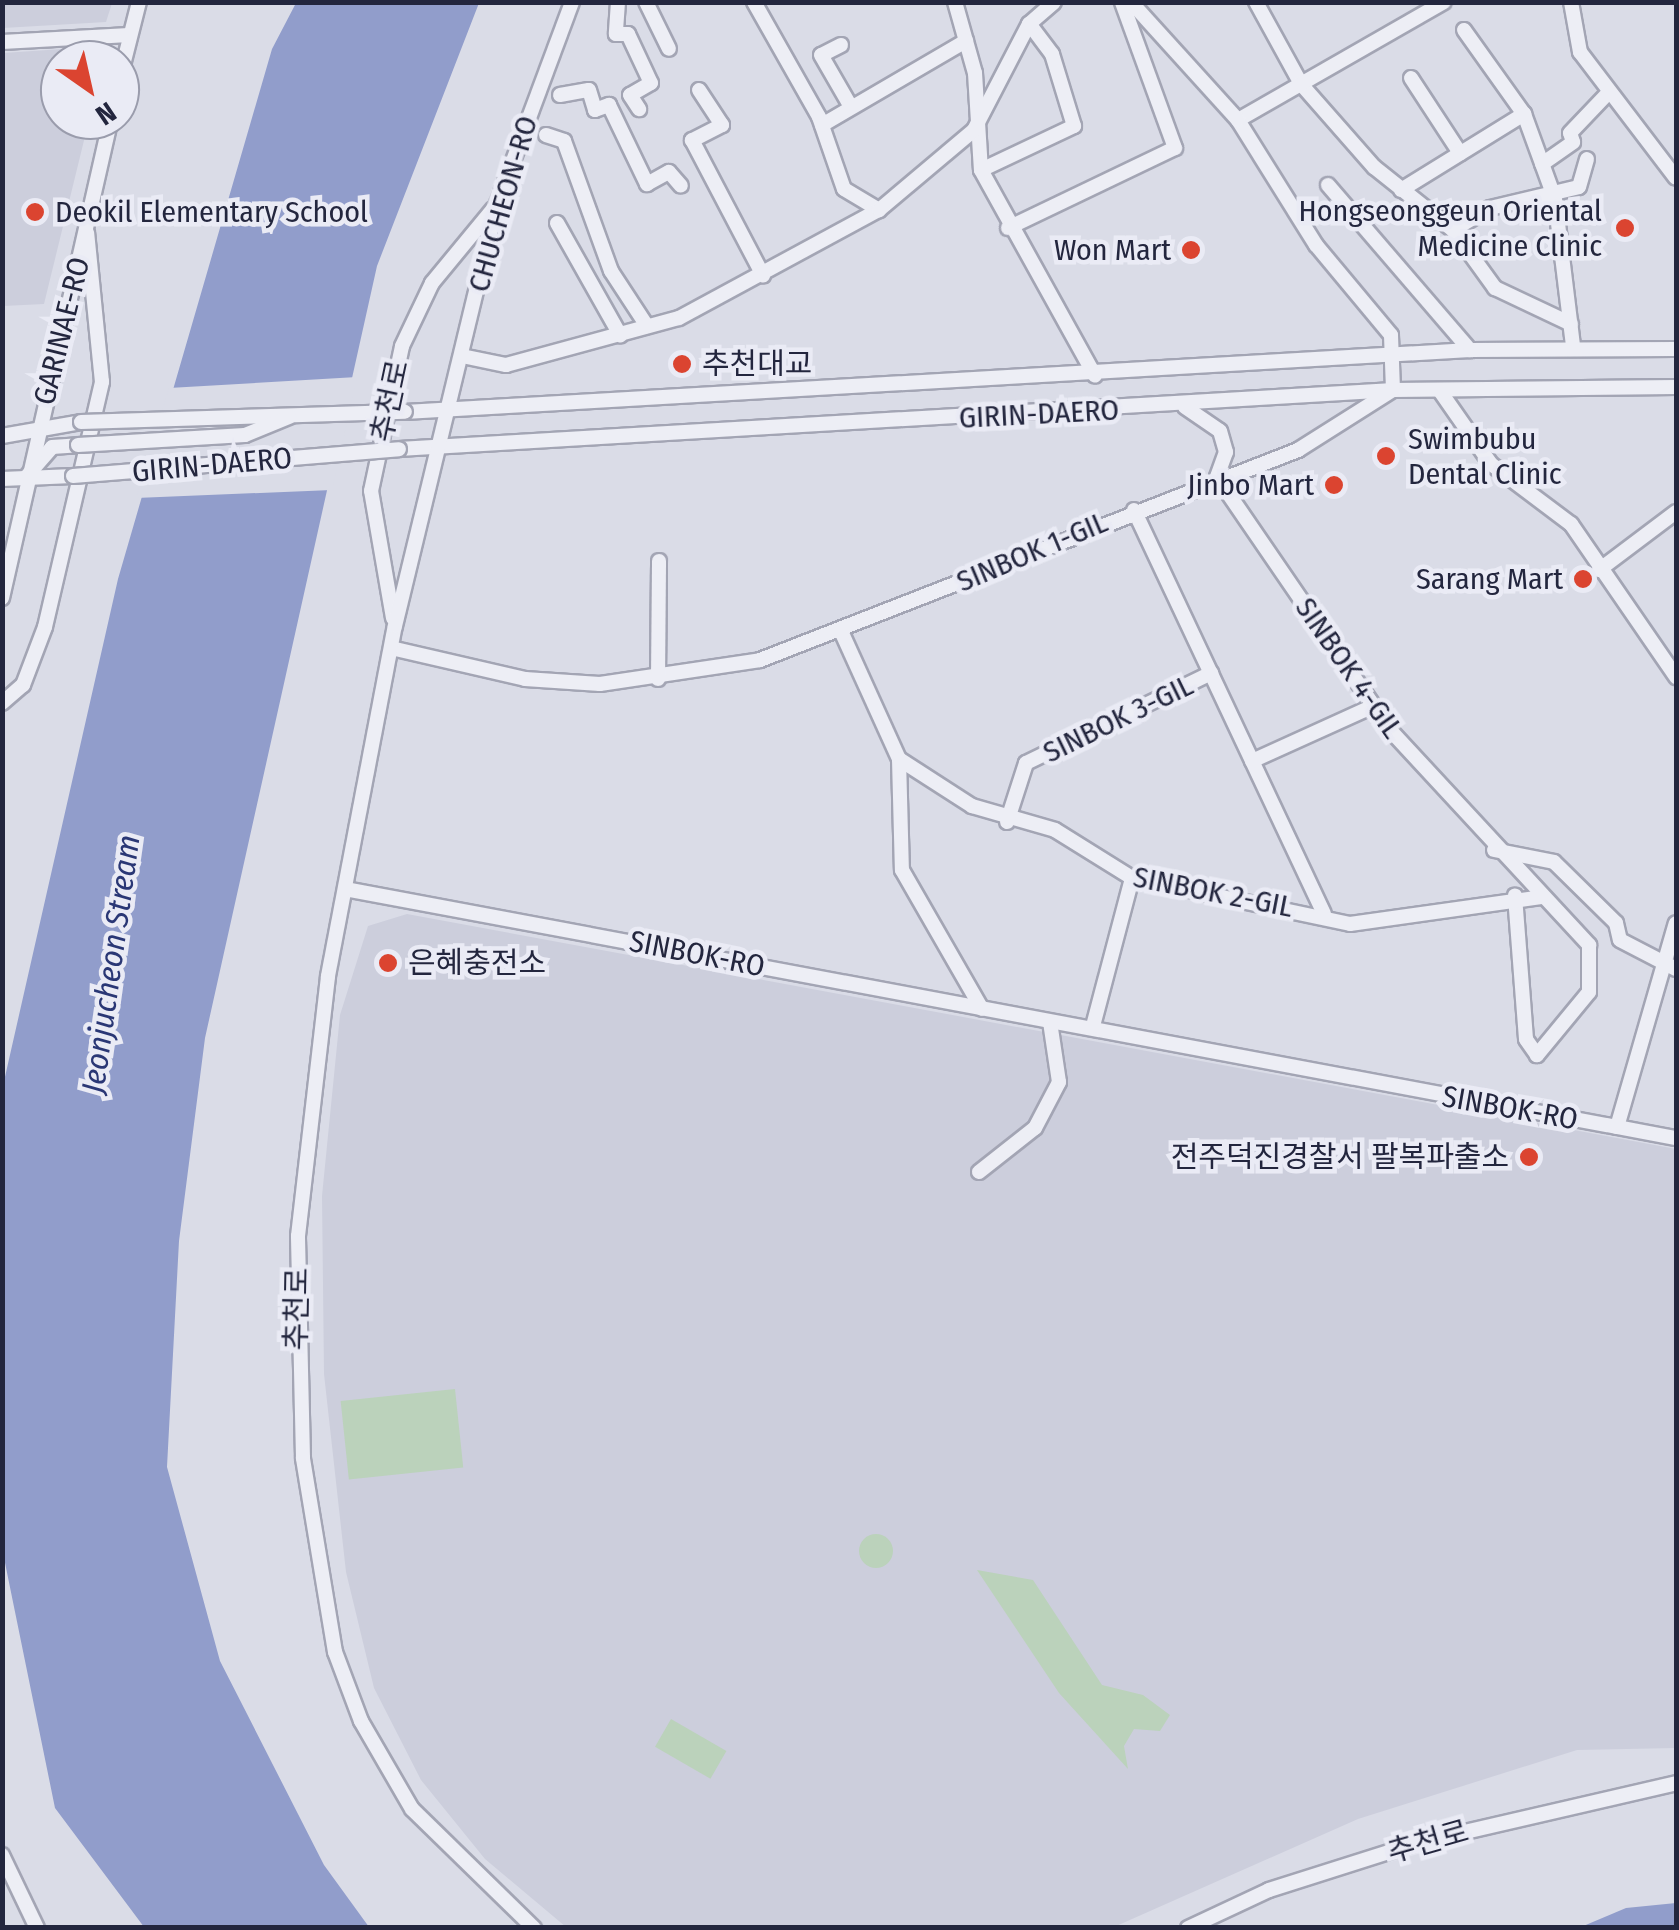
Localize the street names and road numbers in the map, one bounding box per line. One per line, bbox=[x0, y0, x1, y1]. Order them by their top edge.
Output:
street label: CHUCHEON-RO bbox=[461, 112, 545, 296]
street label: GARINAE-RO bbox=[26, 254, 98, 408]
street label: 추천로 bbox=[364, 357, 416, 445]
street label: GIRIN-DAERO bbox=[958, 392, 1120, 436]
street label: GIRIN-DAERO bbox=[131, 440, 293, 490]
street label: SINBOK 1-GIL bbox=[951, 504, 1113, 600]
street label: SINBOK 4-GIL bbox=[1287, 591, 1411, 745]
street label: SINBOK 3-GIL bbox=[1037, 667, 1199, 771]
street label: SINBOK 2-GIL bbox=[1130, 859, 1296, 925]
street label: SINBOK-RO bbox=[626, 923, 768, 985]
street label: SINBOK-RO bbox=[1439, 1078, 1581, 1138]
street label: 추천로 bbox=[278, 1267, 316, 1351]
street label: 추천로 bbox=[1383, 1813, 1473, 1871]

